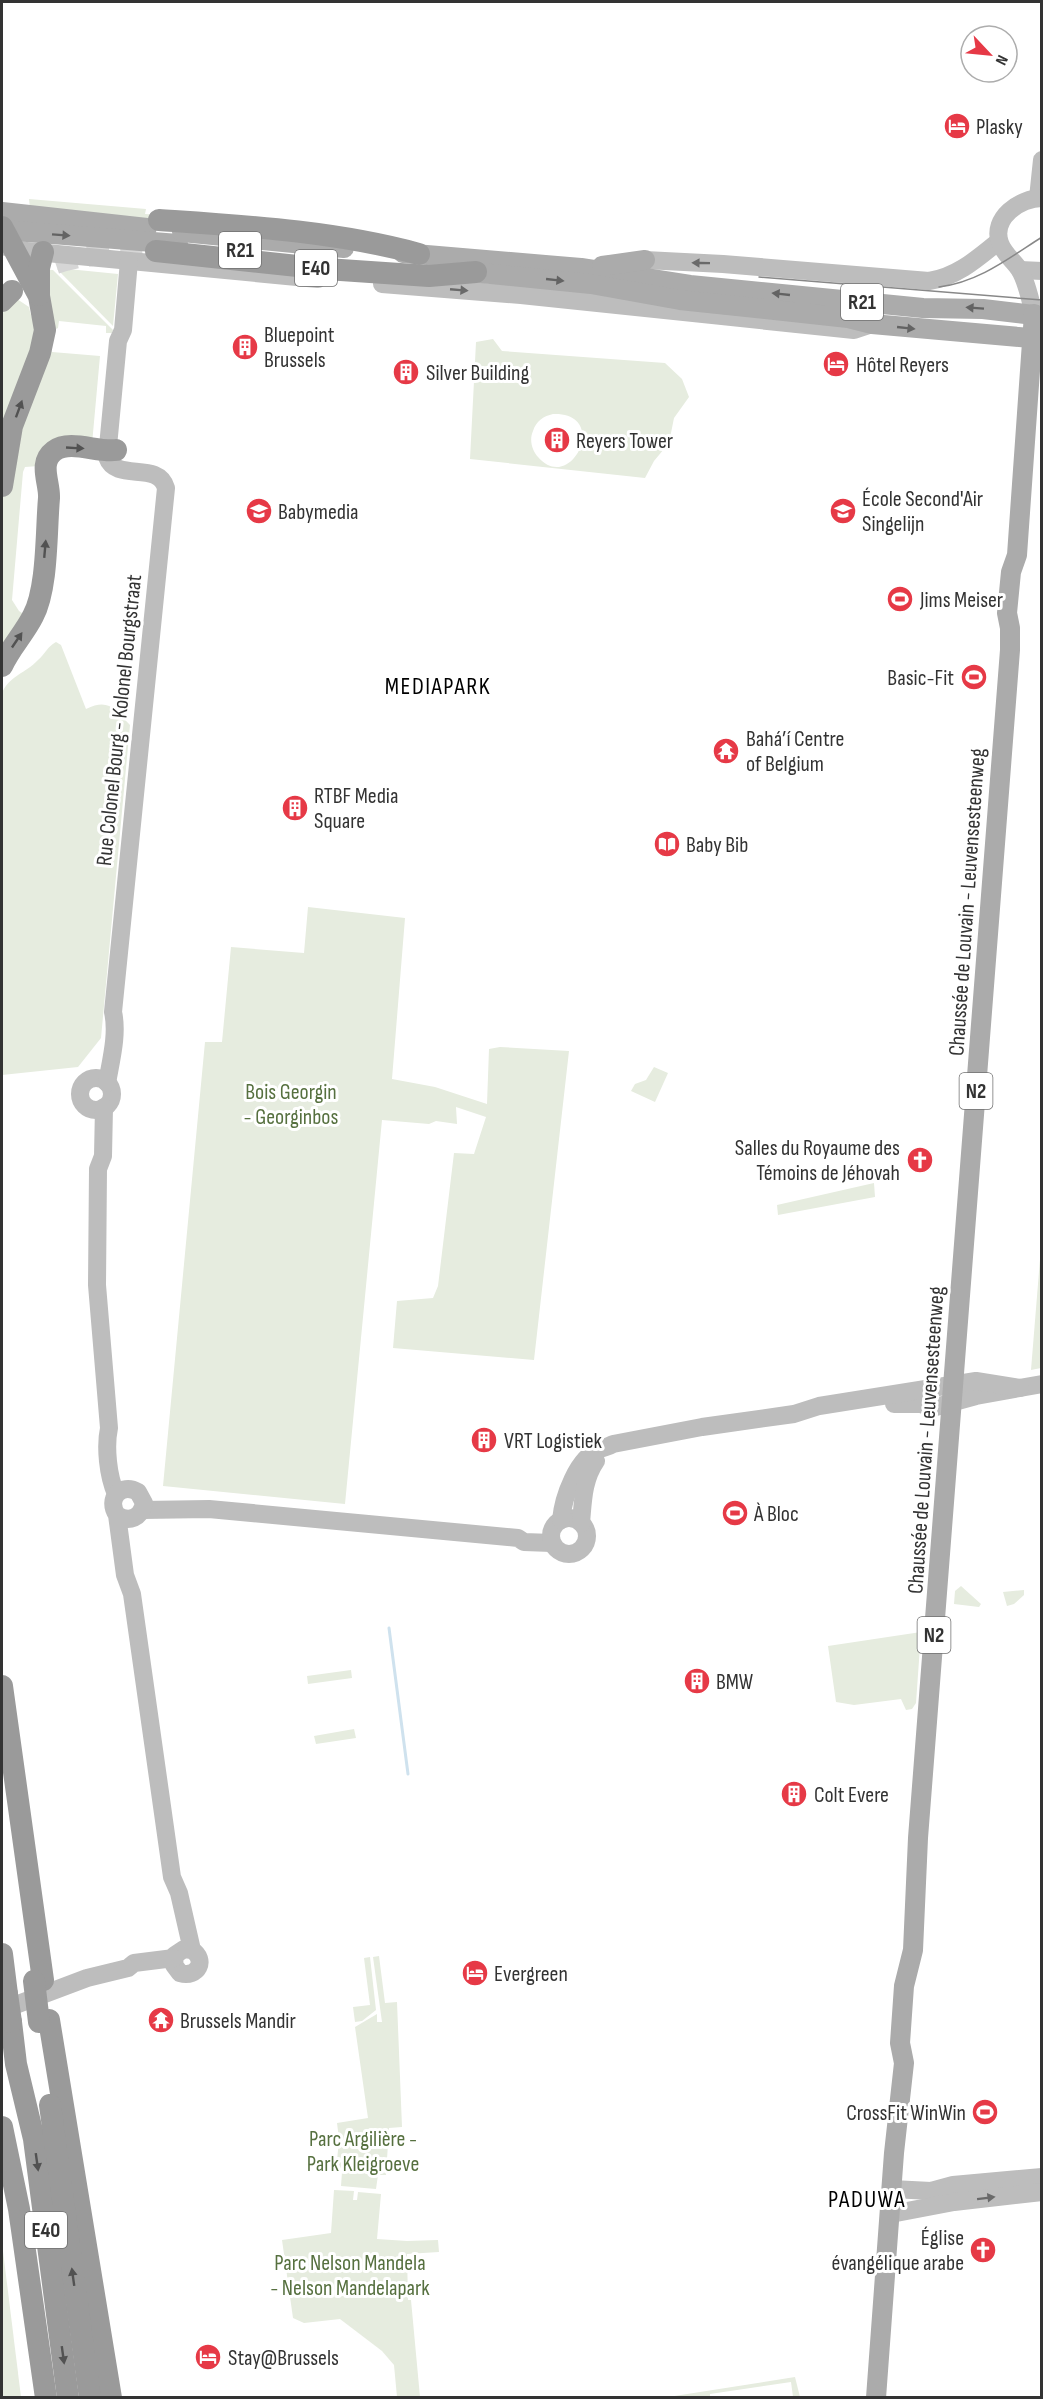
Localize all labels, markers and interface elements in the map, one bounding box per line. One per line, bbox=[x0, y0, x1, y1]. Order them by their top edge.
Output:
north arrow bbox=[959, 24, 1019, 84]
text: N bbox=[991, 52, 1012, 68]
hotel icon: Plasky bbox=[942, 111, 972, 141]
place label: Plasky bbox=[976, 114, 1023, 141]
one-way arrow bbox=[52, 230, 71, 240]
road number: R21 bbox=[219, 232, 261, 268]
road number: E40 bbox=[295, 250, 337, 286]
one-way arrow bbox=[691, 259, 710, 268]
one-way arrow bbox=[546, 275, 565, 285]
road number: R21 bbox=[841, 284, 883, 320]
one-way arrow bbox=[450, 285, 469, 295]
one-way arrow bbox=[772, 289, 791, 299]
one-way arrow bbox=[966, 304, 985, 313]
place label: Bluepoint Brussels bbox=[264, 322, 335, 374]
one-way arrow bbox=[897, 323, 916, 333]
building icon: Bluepoint Brussels bbox=[230, 332, 260, 362]
hotel icon: Hôtel Reyers bbox=[821, 349, 851, 379]
place label: Hôtel Reyers bbox=[856, 352, 949, 379]
building icon: Silver Building bbox=[391, 357, 421, 387]
place label: Silver Building bbox=[426, 360, 529, 387]
one-way arrow bbox=[14, 400, 24, 418]
building icon: Reyers Tower bbox=[542, 425, 572, 455]
place label: Reyers Tower bbox=[576, 428, 673, 455]
one-way arrow bbox=[65, 443, 84, 453]
place label: École Second'Air Singelijn bbox=[862, 486, 983, 538]
school or university icon: Babymedia bbox=[244, 496, 274, 526]
school or university icon: École Second'Air Singelijn bbox=[828, 496, 858, 526]
place label: Babymedia bbox=[278, 499, 358, 526]
one-way arrow bbox=[40, 539, 50, 558]
street label: Rue Colonel Bourg - Kolonel Bourgstraat bbox=[91, 573, 148, 867]
sports icon: Jims Meiser bbox=[885, 584, 915, 614]
place label: Jims Meiser bbox=[919, 587, 1003, 614]
one-way arrow bbox=[11, 633, 23, 649]
sports icon: Basic-Fit bbox=[959, 662, 989, 692]
place label: Basic-Fit bbox=[887, 665, 954, 692]
district label: MEDIAPARK bbox=[385, 672, 491, 701]
place label: Bahá’í Centre of Belgium bbox=[746, 726, 844, 778]
temple icon: Bahá’í Centre of Belgium bbox=[711, 736, 741, 766]
street label: Chaussée de Louvain - Leuvensesteenweg bbox=[943, 747, 992, 1057]
place label: RTBF Media Square bbox=[314, 783, 398, 835]
building icon: RTBF Media Square bbox=[280, 793, 310, 823]
library icon: Baby Bib bbox=[652, 829, 682, 859]
place label: Baby Bib bbox=[686, 832, 748, 859]
road number: N2 bbox=[960, 1073, 992, 1109]
park label: Bois Georgin - Georginbos bbox=[244, 1079, 338, 1131]
place label: Salles du Royaume des Témoins de Jéhovah bbox=[735, 1135, 900, 1187]
church icon: Salles du Royaume des Témoins de Jéhovah bbox=[905, 1145, 935, 1175]
street label: Chaussée de Louvain - Leuvensesteenweg bbox=[902, 1285, 951, 1595]
building icon: VRT Logistiek bbox=[469, 1425, 499, 1455]
place label: VRT Logistiek bbox=[504, 1428, 603, 1455]
sports icon: À Bloc bbox=[720, 1498, 750, 1528]
place label: À Bloc bbox=[753, 1501, 799, 1528]
road number: N2 bbox=[918, 1617, 950, 1653]
building icon: BMW bbox=[682, 1666, 712, 1696]
place label: BMW bbox=[716, 1669, 753, 1696]
building icon: Colt Evere bbox=[779, 1779, 809, 1809]
place label: Colt Evere bbox=[814, 1782, 889, 1809]
hotel icon: Evergreen bbox=[460, 1958, 490, 1988]
place label: Evergreen bbox=[494, 1961, 568, 1988]
temple icon: Brussels Mandir bbox=[146, 2005, 176, 2035]
place label: Brussels Mandir bbox=[180, 2008, 296, 2035]
sports icon: CrossFit WinWin bbox=[970, 2097, 1000, 2127]
place label: CrossFit WinWin bbox=[846, 2100, 966, 2127]
park label: Parc Argilière - Park Kleigroeve bbox=[307, 2126, 419, 2178]
one-way arrow bbox=[32, 2153, 41, 2172]
district label: PADUWA bbox=[828, 2185, 906, 2214]
one-way arrow bbox=[977, 2193, 996, 2203]
road number: E40 bbox=[25, 2212, 67, 2248]
place label: Église évangélique arabe bbox=[831, 2225, 964, 2277]
church icon: Église évangélique arabe bbox=[968, 2235, 998, 2265]
park label: Parc Nelson Mandela - Nelson Mandelapark bbox=[270, 2250, 430, 2302]
one-way arrow bbox=[69, 2268, 78, 2287]
hotel icon: Stay@Brussels bbox=[193, 2342, 223, 2372]
place label: Stay@Brussels bbox=[228, 2345, 339, 2372]
one-way arrow bbox=[58, 2346, 67, 2365]

